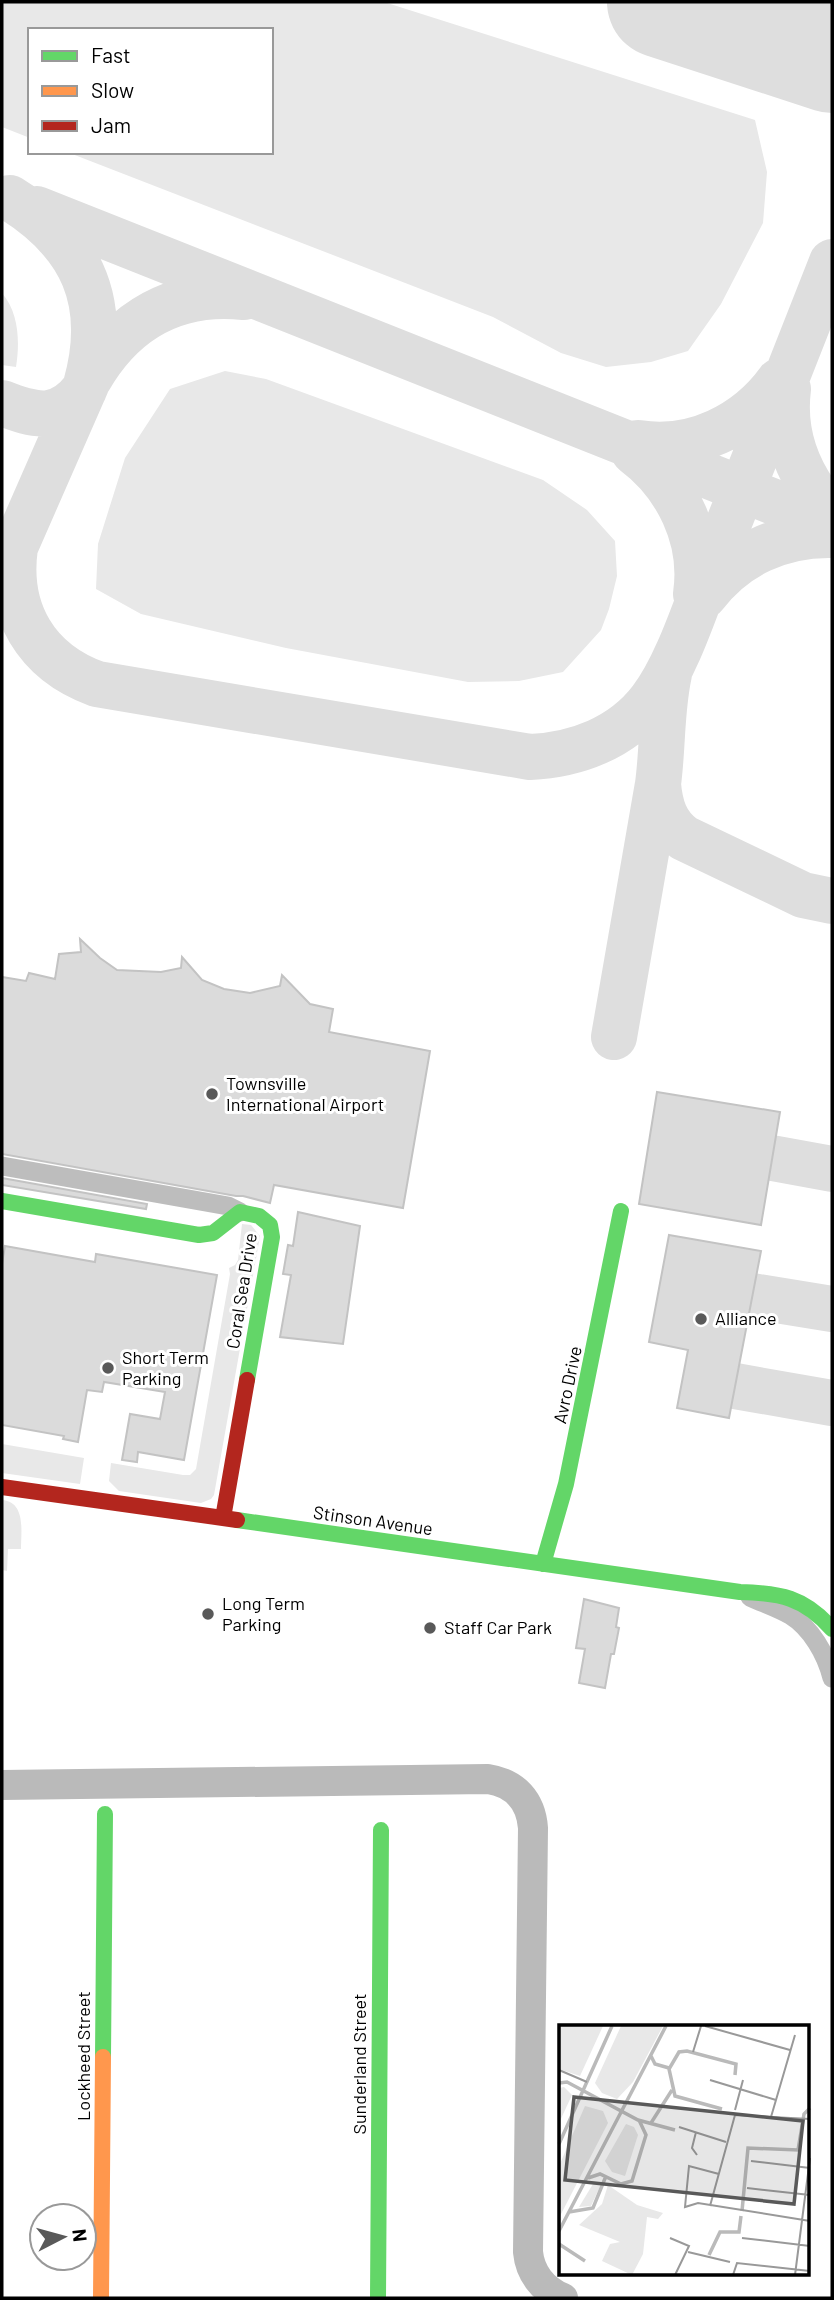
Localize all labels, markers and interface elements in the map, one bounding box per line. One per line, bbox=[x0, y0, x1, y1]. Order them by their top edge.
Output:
legend bbox=[28, 28, 273, 154]
text: Fast bbox=[91, 42, 131, 67]
text: Slow bbox=[91, 77, 134, 102]
text: Jam bbox=[91, 112, 131, 137]
place label: Townsville International Airport bbox=[226, 1072, 384, 1115]
marker: Townsville International Airport bbox=[204, 1086, 220, 1102]
street label: Coral Sea Drive bbox=[221, 1231, 261, 1350]
place label: Alliance bbox=[715, 1307, 776, 1329]
marker: Alliance bbox=[693, 1311, 709, 1327]
street label: Avro Drive bbox=[548, 1344, 586, 1426]
place label: Short Term Parking bbox=[122, 1346, 209, 1389]
marker: Short Term Parking bbox=[100, 1360, 116, 1376]
street label: Stinson Avenue bbox=[312, 1501, 434, 1539]
place label: Long Term Parking bbox=[222, 1592, 305, 1635]
marker: Long Term Parking bbox=[200, 1606, 216, 1622]
place label: Staff Car Park bbox=[444, 1616, 552, 1638]
marker: Staff Car Park bbox=[422, 1620, 438, 1636]
street label: Lockheed Street bbox=[72, 1991, 94, 2121]
street label: Sunderland Street bbox=[348, 1993, 370, 2135]
inset map bbox=[559, 2025, 810, 2276]
north arrow bbox=[28, 2202, 98, 2272]
text: N bbox=[68, 2228, 93, 2243]

